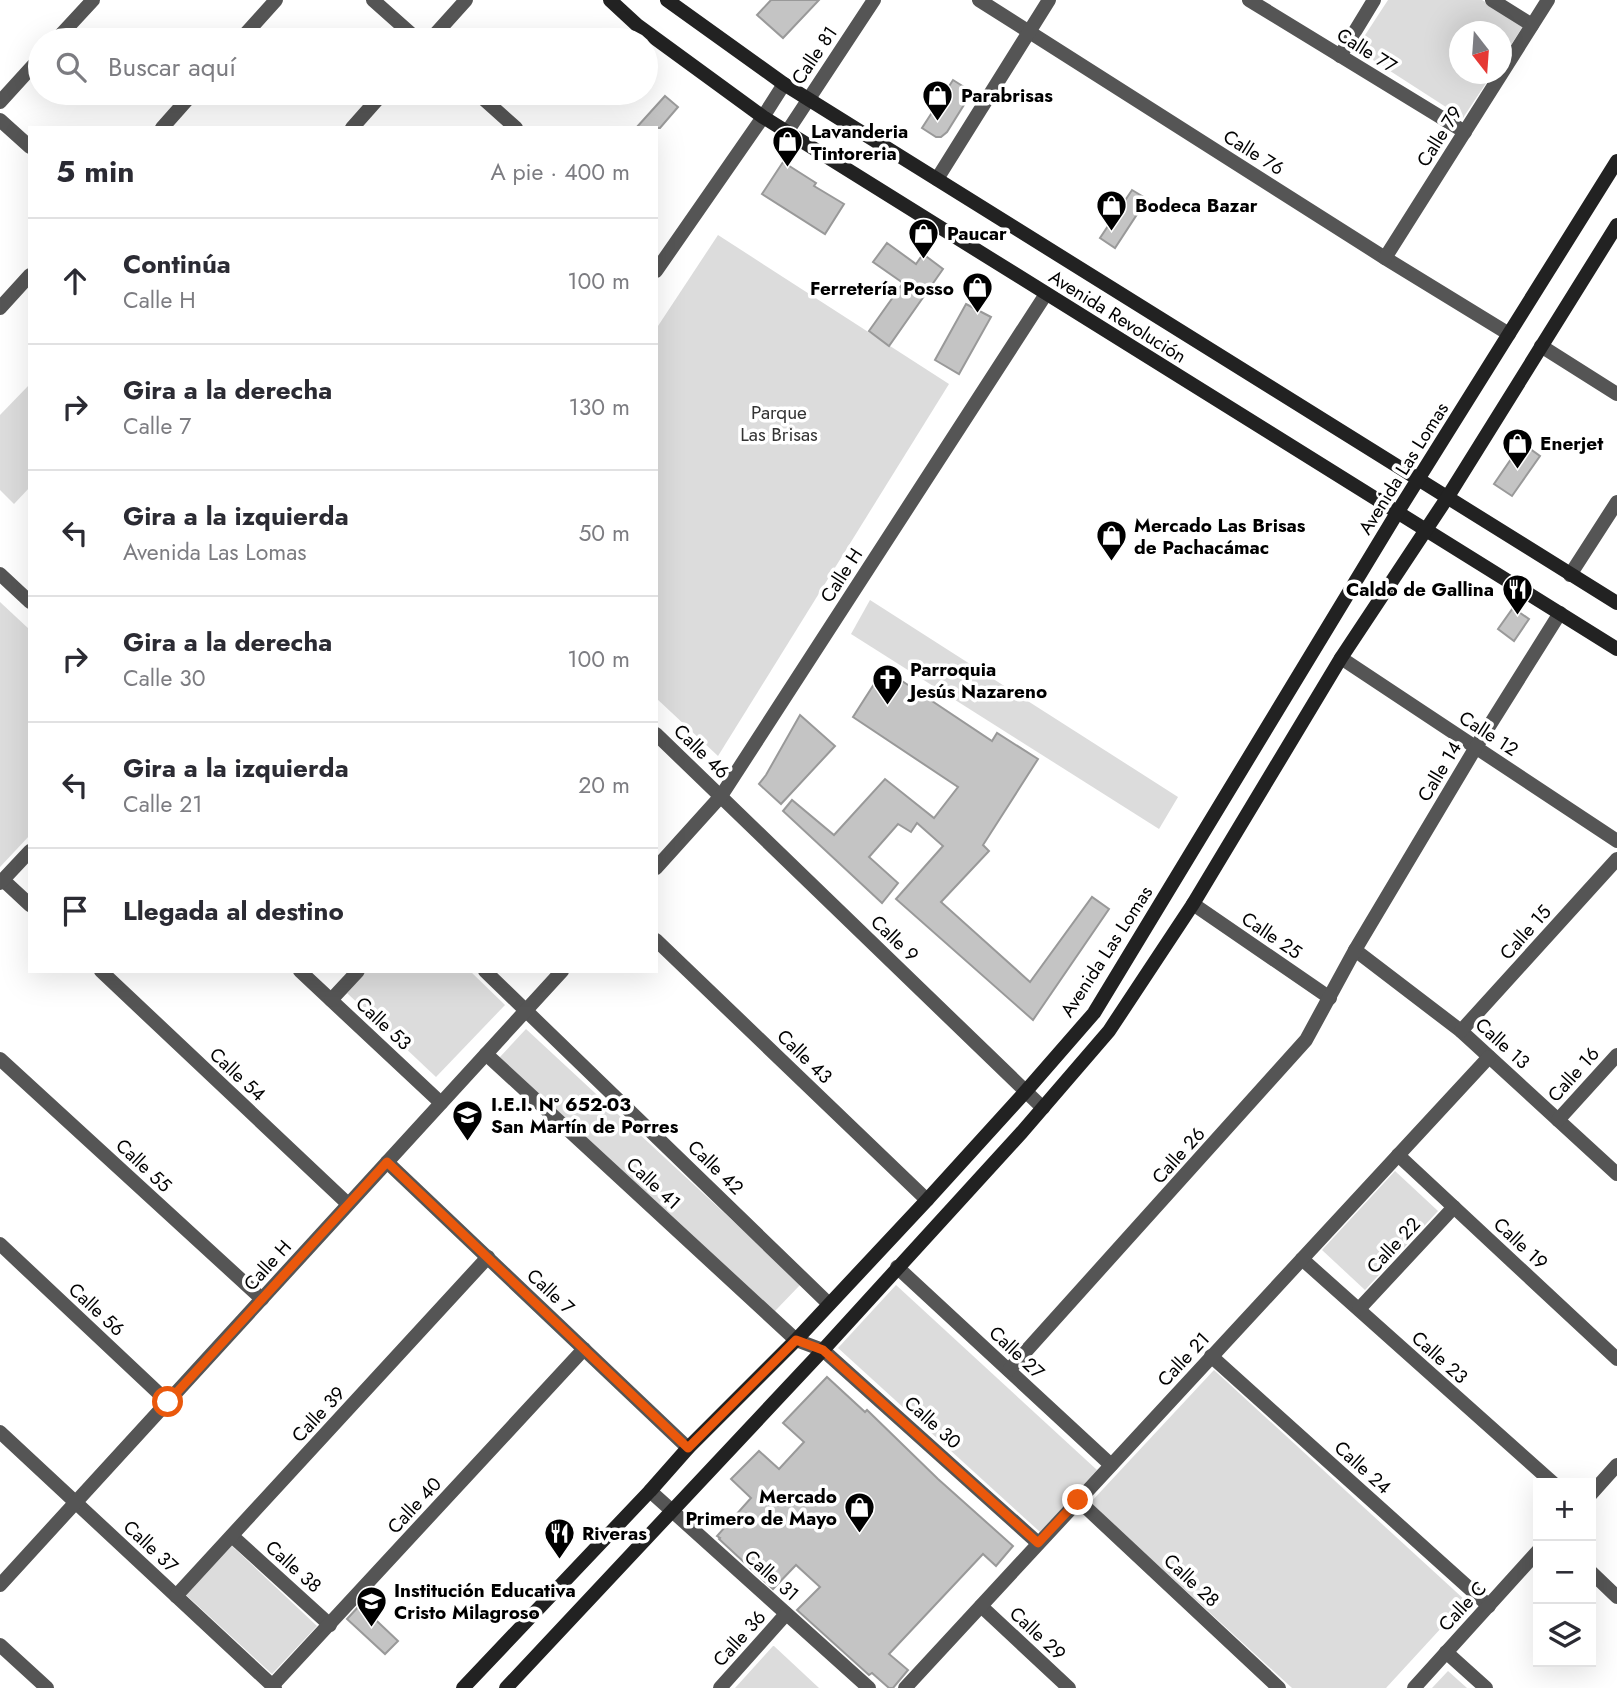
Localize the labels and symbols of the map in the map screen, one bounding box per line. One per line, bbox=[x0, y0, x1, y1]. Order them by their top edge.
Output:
street label: Calle 81 bbox=[785, 21, 844, 90]
street label: Calle 77 bbox=[1331, 21, 1402, 79]
north arrow bbox=[1449, 21, 1512, 84]
shop icon: Parabrisas bbox=[921, 78, 955, 122]
place label: Parabrisas bbox=[961, 82, 1053, 109]
street label: Calle 79 bbox=[1410, 101, 1469, 172]
place label: Lavanderia Tintoreria bbox=[811, 118, 908, 167]
street label: Calle 76 bbox=[1218, 123, 1289, 182]
shop icon: Lavanderia Tintoreria bbox=[771, 125, 805, 169]
shop icon: Bodeca Bazar bbox=[1095, 188, 1129, 232]
place label: Bodeca Bazar bbox=[1135, 192, 1258, 219]
shop icon: Paucar bbox=[907, 216, 941, 260]
place label: Paucar bbox=[947, 220, 1007, 247]
street label: Avenida Revolución bbox=[1044, 263, 1192, 370]
shop icon: Ferretería Posso bbox=[960, 271, 994, 315]
place label: Ferretería Posso bbox=[810, 275, 954, 302]
street label: Avenida Las Lomas bbox=[1352, 397, 1455, 540]
park label: Parque Las Brisas bbox=[740, 399, 818, 448]
shop icon: Enerjet bbox=[1500, 426, 1534, 470]
place label: Enerjet bbox=[1540, 430, 1603, 457]
place label: Mercado Las Brisas de Pachacámac bbox=[1134, 512, 1306, 561]
shop icon: Mercado Las Brisas de Pachacámac bbox=[1094, 519, 1128, 563]
street label: Calle H bbox=[814, 543, 869, 608]
restaurant icon: Caldo de Gallina bbox=[1500, 572, 1534, 616]
place label: Caldo de Gallina bbox=[1346, 576, 1494, 603]
place label: Parroquia Jesús Nazareno bbox=[906, 656, 1047, 705]
church icon: Parroquia Jesús Nazareno bbox=[870, 663, 904, 707]
street label: Calle 12 bbox=[1454, 704, 1524, 763]
street label: Calle 46 bbox=[668, 718, 736, 785]
street label: Calle 14 bbox=[1411, 736, 1468, 807]
street label: Avenida Las Lomas bbox=[1054, 880, 1159, 1022]
street label: Calle 15 bbox=[1493, 899, 1557, 966]
street label: Calle 25 bbox=[1236, 905, 1307, 966]
street label: Calle 9 bbox=[865, 909, 925, 968]
street label: Calle 53 bbox=[350, 990, 418, 1056]
street label: Calle 13 bbox=[1469, 1011, 1536, 1075]
street label: Calle 43 bbox=[771, 1023, 838, 1090]
street label: Calle 54 bbox=[204, 1041, 272, 1107]
street label: Calle 16 bbox=[1541, 1041, 1605, 1108]
place label: I.E.I. N° 652-03 San Martín de Porres bbox=[491, 1091, 679, 1140]
school or university icon: I.E.I. N° 652-03 San Martín de Porres bbox=[451, 1098, 485, 1142]
street label: Calle 26 bbox=[1146, 1121, 1211, 1190]
street label: Calle 55 bbox=[110, 1132, 178, 1198]
street label: Calle 42 bbox=[682, 1134, 750, 1201]
street label: Calle 41 bbox=[620, 1151, 687, 1216]
street label: Calle 22 bbox=[1360, 1211, 1426, 1279]
street label: Calle 19 bbox=[1487, 1211, 1554, 1276]
street label: Calle H bbox=[237, 1234, 297, 1297]
street label: Calle 7 bbox=[521, 1262, 580, 1320]
street label: Calle 56 bbox=[63, 1276, 131, 1342]
street label: Calle 27 bbox=[983, 1320, 1050, 1385]
street label: Calle 23 bbox=[1406, 1325, 1474, 1390]
street label: Calle 21 bbox=[1151, 1326, 1216, 1393]
street label: Calle 39 bbox=[285, 1380, 351, 1448]
route start bbox=[152, 1386, 183, 1417]
street label: Calle 30 bbox=[898, 1390, 967, 1455]
street label: Calle 24 bbox=[1328, 1434, 1397, 1500]
street label: Calle 40 bbox=[381, 1471, 448, 1540]
place label: Mercado Primero de Mayo bbox=[685, 1483, 837, 1532]
route end bbox=[1062, 1484, 1093, 1515]
shop icon: Mercado Primero de Mayo bbox=[843, 1490, 877, 1534]
street label: Calle 37 bbox=[117, 1514, 184, 1579]
restaurant icon: Riveras bbox=[542, 1516, 576, 1560]
place label: Riveras bbox=[582, 1520, 647, 1547]
street label: Calle 38 bbox=[260, 1534, 328, 1599]
street label: Calle 31 bbox=[738, 1543, 805, 1607]
street label: Calle 28 bbox=[1158, 1547, 1226, 1613]
street label: Calle C bbox=[1432, 1575, 1492, 1637]
place label: Institución Educativa Cristo Milagroso bbox=[394, 1577, 576, 1626]
school or university icon: Institución Educativa Cristo Milagroso bbox=[354, 1584, 388, 1628]
street label: Calle 29 bbox=[1004, 1600, 1072, 1666]
street label: Calle 36 bbox=[707, 1604, 772, 1673]

